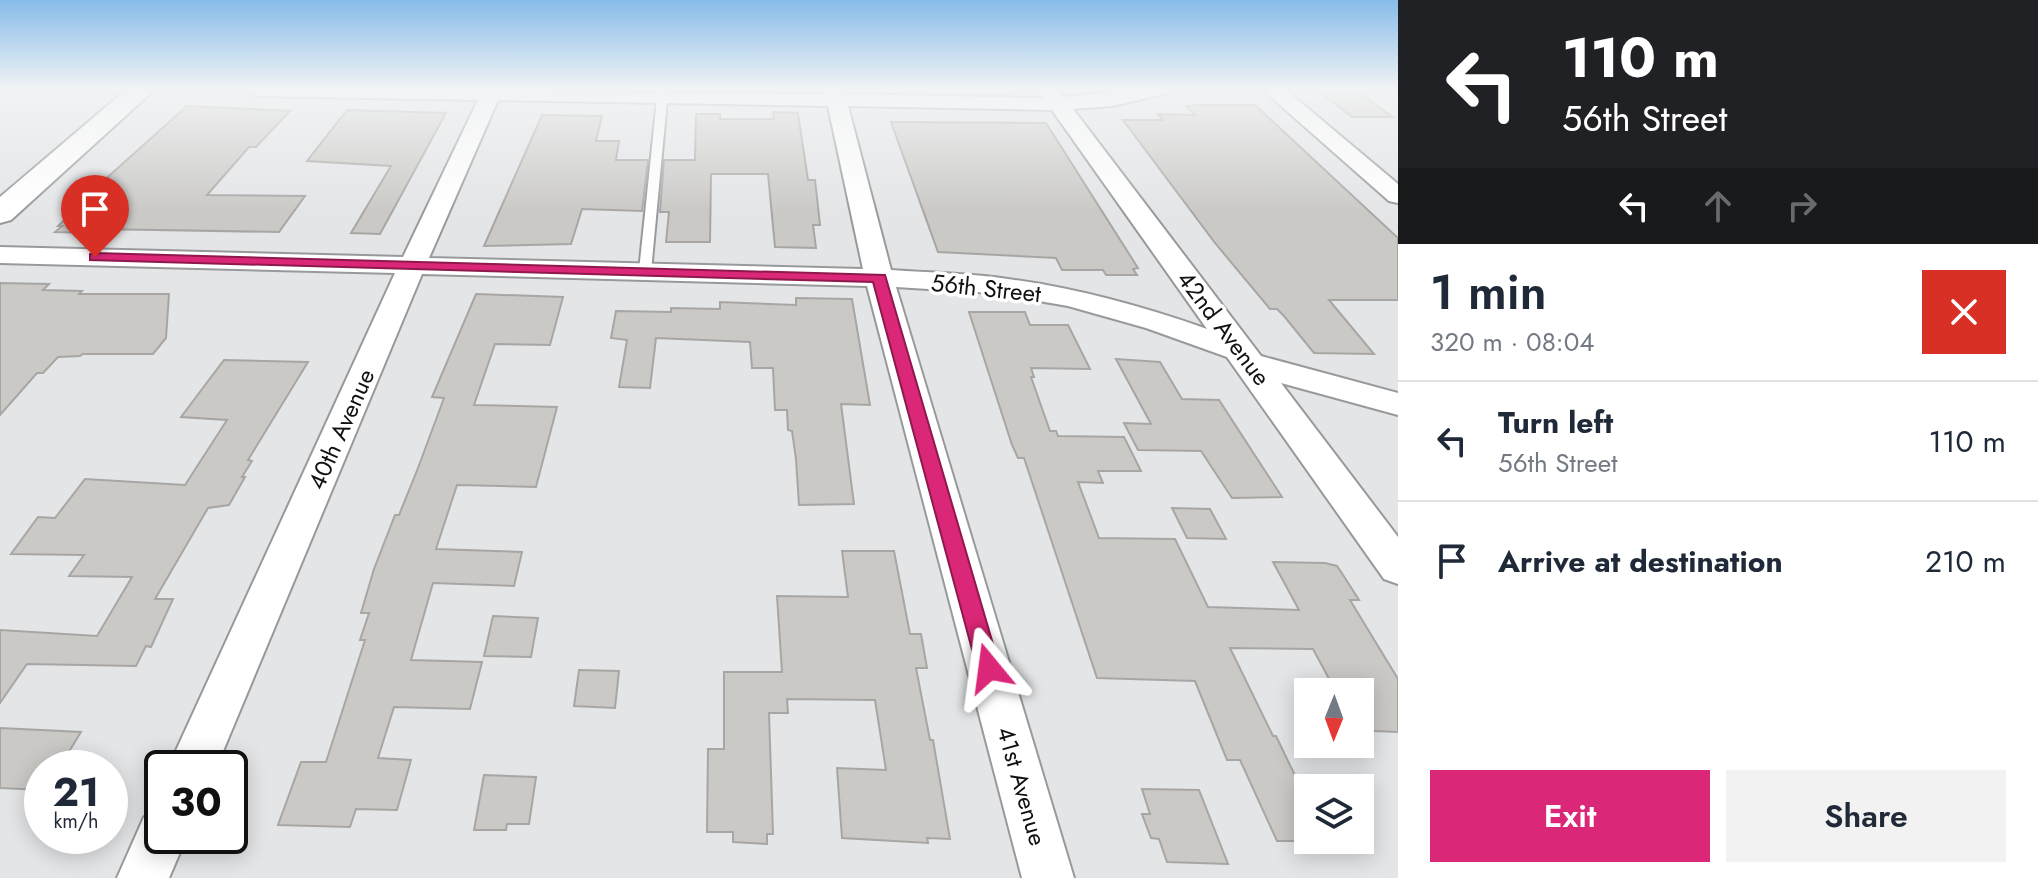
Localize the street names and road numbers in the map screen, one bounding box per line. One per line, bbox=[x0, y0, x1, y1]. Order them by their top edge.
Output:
street label: 42nd Avenue bbox=[1169, 263, 1279, 393]
street label: 56th Street bbox=[929, 265, 1043, 311]
street label: 40th Avenue bbox=[299, 363, 383, 495]
street label: 41st Avenue bbox=[988, 722, 1056, 850]

